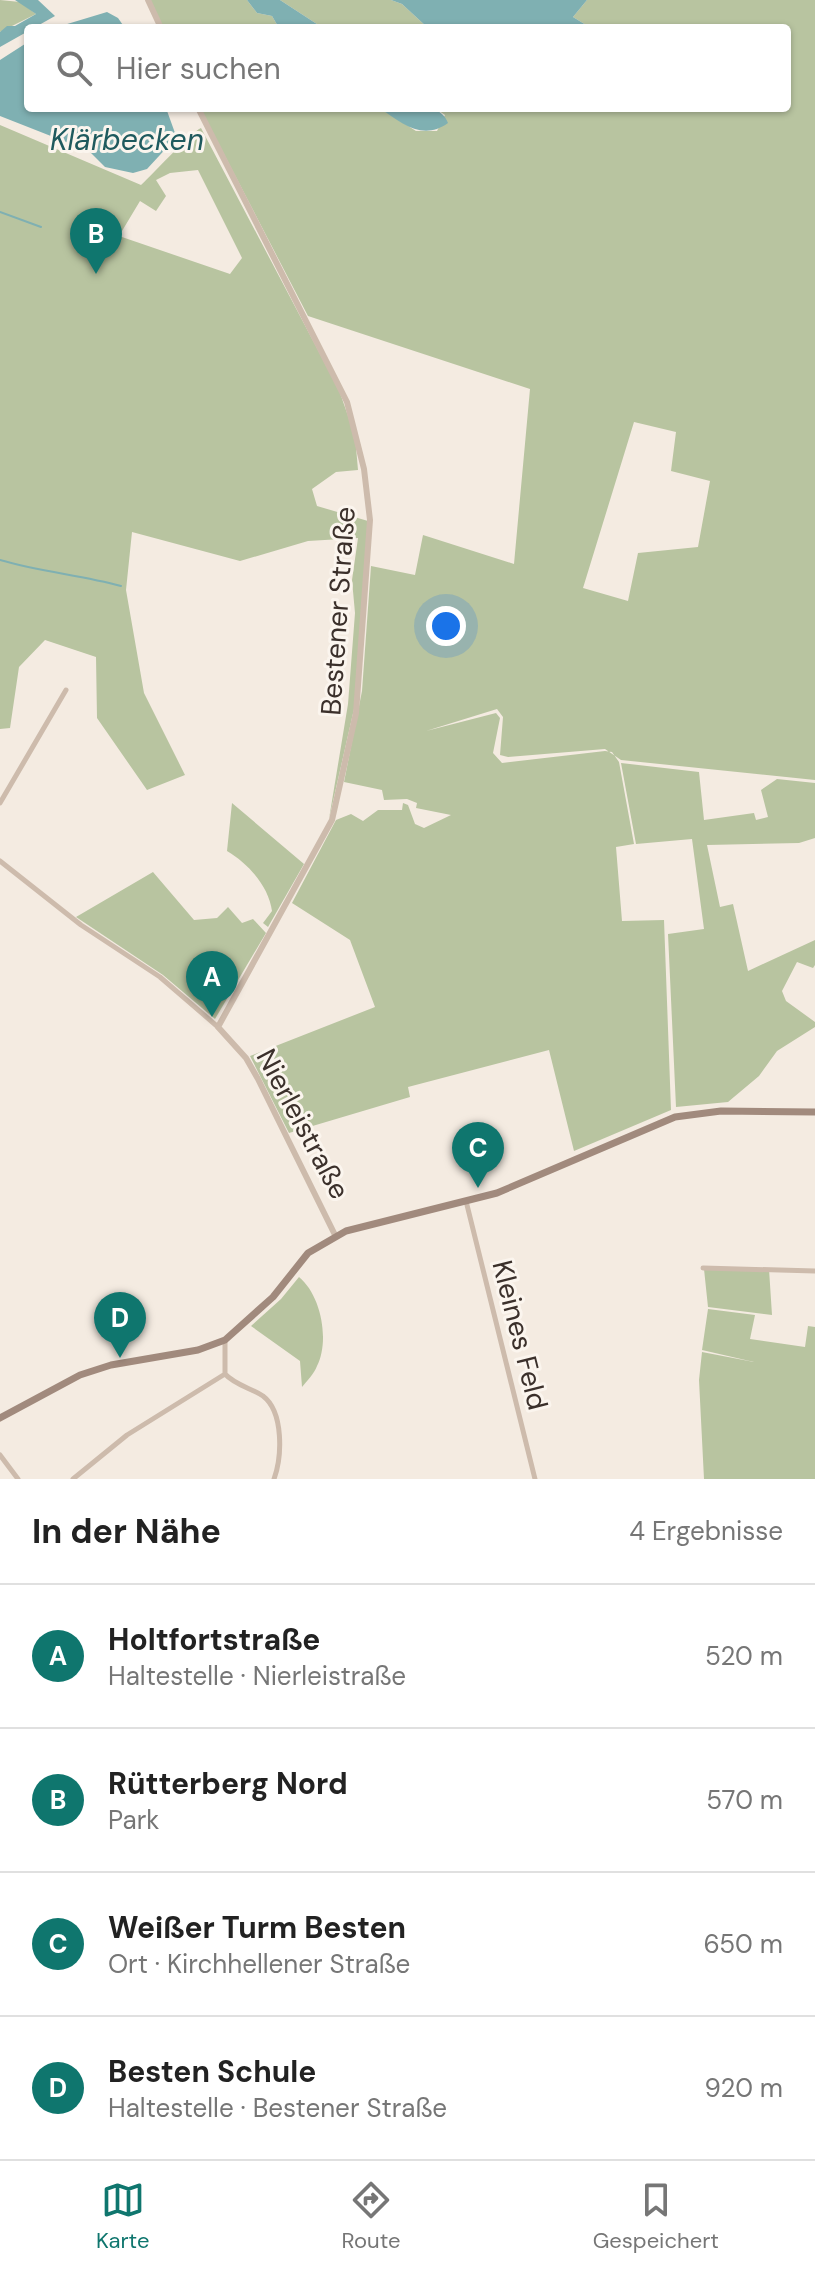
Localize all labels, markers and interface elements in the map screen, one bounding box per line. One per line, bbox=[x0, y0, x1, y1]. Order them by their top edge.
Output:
search box bbox=[24, 24, 791, 112]
icon: search bbox=[52, 46, 96, 90]
text: Hier suchen bbox=[116, 49, 281, 88]
water label: Klärbecken bbox=[50, 120, 204, 159]
pin: B bbox=[70, 208, 122, 274]
street label: Bestener Straße bbox=[312, 505, 364, 717]
your location bbox=[426, 606, 466, 646]
pin: A bbox=[186, 951, 238, 1017]
street label: Nierleistraße bbox=[248, 1042, 358, 1206]
pin: C bbox=[452, 1122, 504, 1188]
street label: Kleines Feld bbox=[484, 1256, 556, 1414]
pin: D bbox=[94, 1292, 146, 1358]
text: In der Nähe bbox=[32, 1509, 221, 1554]
text: 4 Ergebnisse bbox=[629, 1514, 783, 1548]
text: Holtfortstraße bbox=[108, 1620, 320, 1659]
text: A bbox=[49, 1639, 67, 1673]
text: 520 m bbox=[705, 1639, 783, 1673]
text: Haltestelle · Nierleistraße bbox=[108, 1659, 406, 1693]
text: Rütterberg Nord bbox=[108, 1764, 348, 1803]
text: B bbox=[50, 1783, 66, 1817]
text: 570 m bbox=[706, 1783, 783, 1817]
text: Park bbox=[108, 1803, 159, 1837]
text: Weißer Turm Besten bbox=[108, 1908, 406, 1947]
text: C bbox=[48, 1927, 68, 1961]
text: 650 m bbox=[703, 1927, 783, 1961]
text: Ort · Kirchhellener Straße bbox=[108, 1947, 410, 1981]
text: Besten Schule bbox=[108, 2052, 316, 2091]
text: D bbox=[49, 2071, 67, 2105]
text: 920 m bbox=[705, 2071, 783, 2105]
text: Haltestelle · Bestener Straße bbox=[108, 2091, 447, 2125]
tab: Karte bbox=[96, 2178, 149, 2255]
tab: Route bbox=[342, 2178, 400, 2255]
tab: Gespeichert bbox=[593, 2178, 719, 2255]

